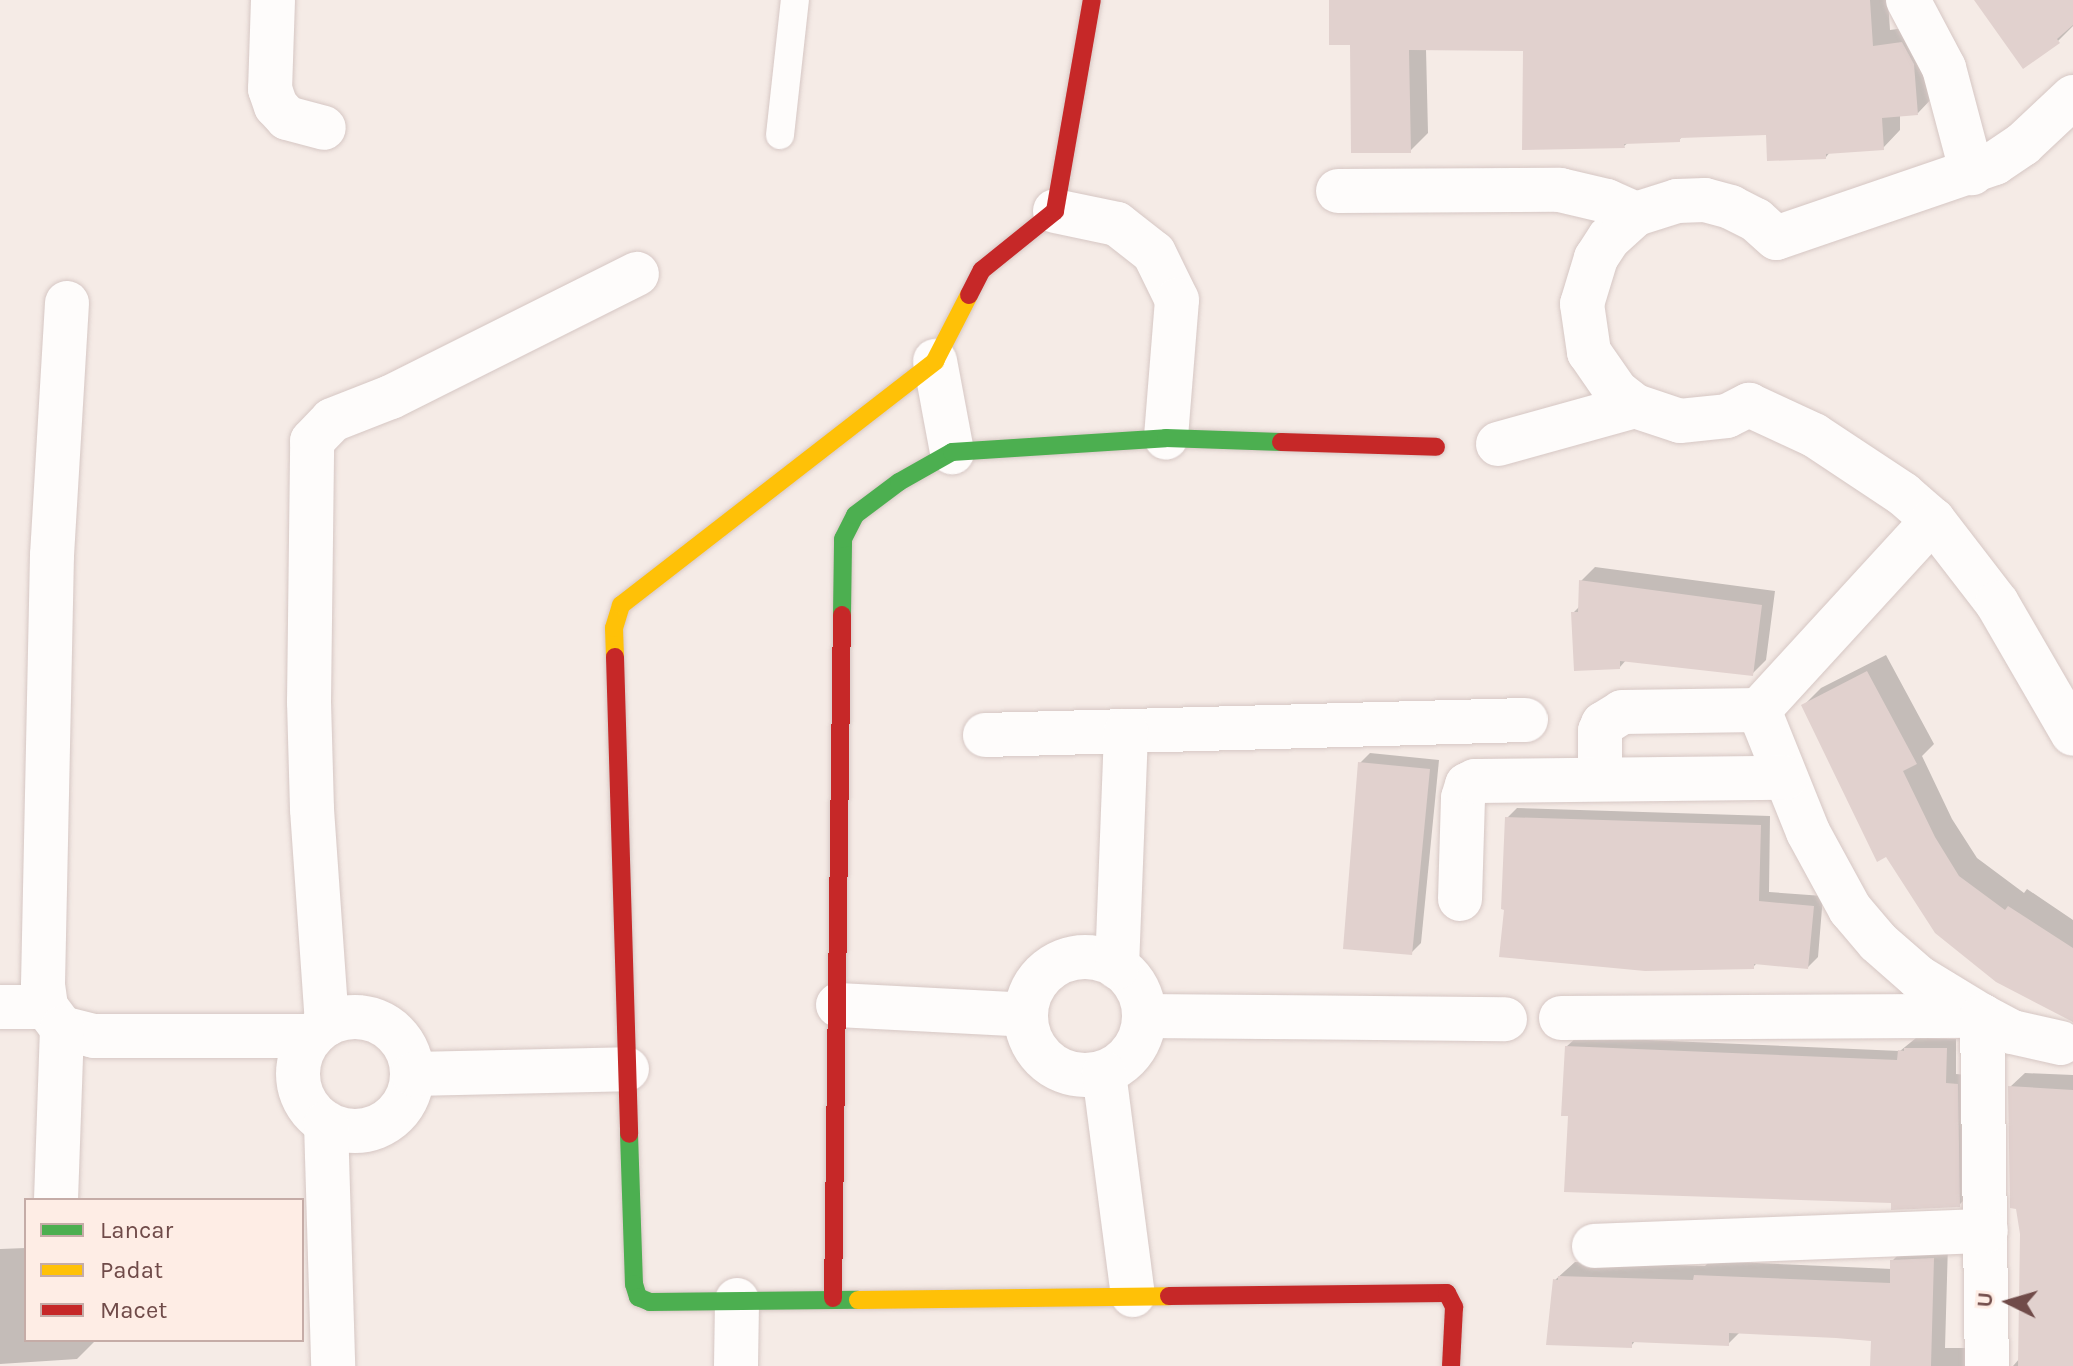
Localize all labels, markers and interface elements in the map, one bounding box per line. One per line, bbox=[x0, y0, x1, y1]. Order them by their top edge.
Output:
legend bbox=[24, 1198, 304, 1342]
text: Lancar bbox=[100, 1216, 173, 1244]
text: Padat bbox=[100, 1256, 163, 1284]
north arrow bbox=[1969, 1262, 2049, 1342]
text: U bbox=[1971, 1291, 1999, 1309]
text: Macet bbox=[100, 1296, 167, 1324]

